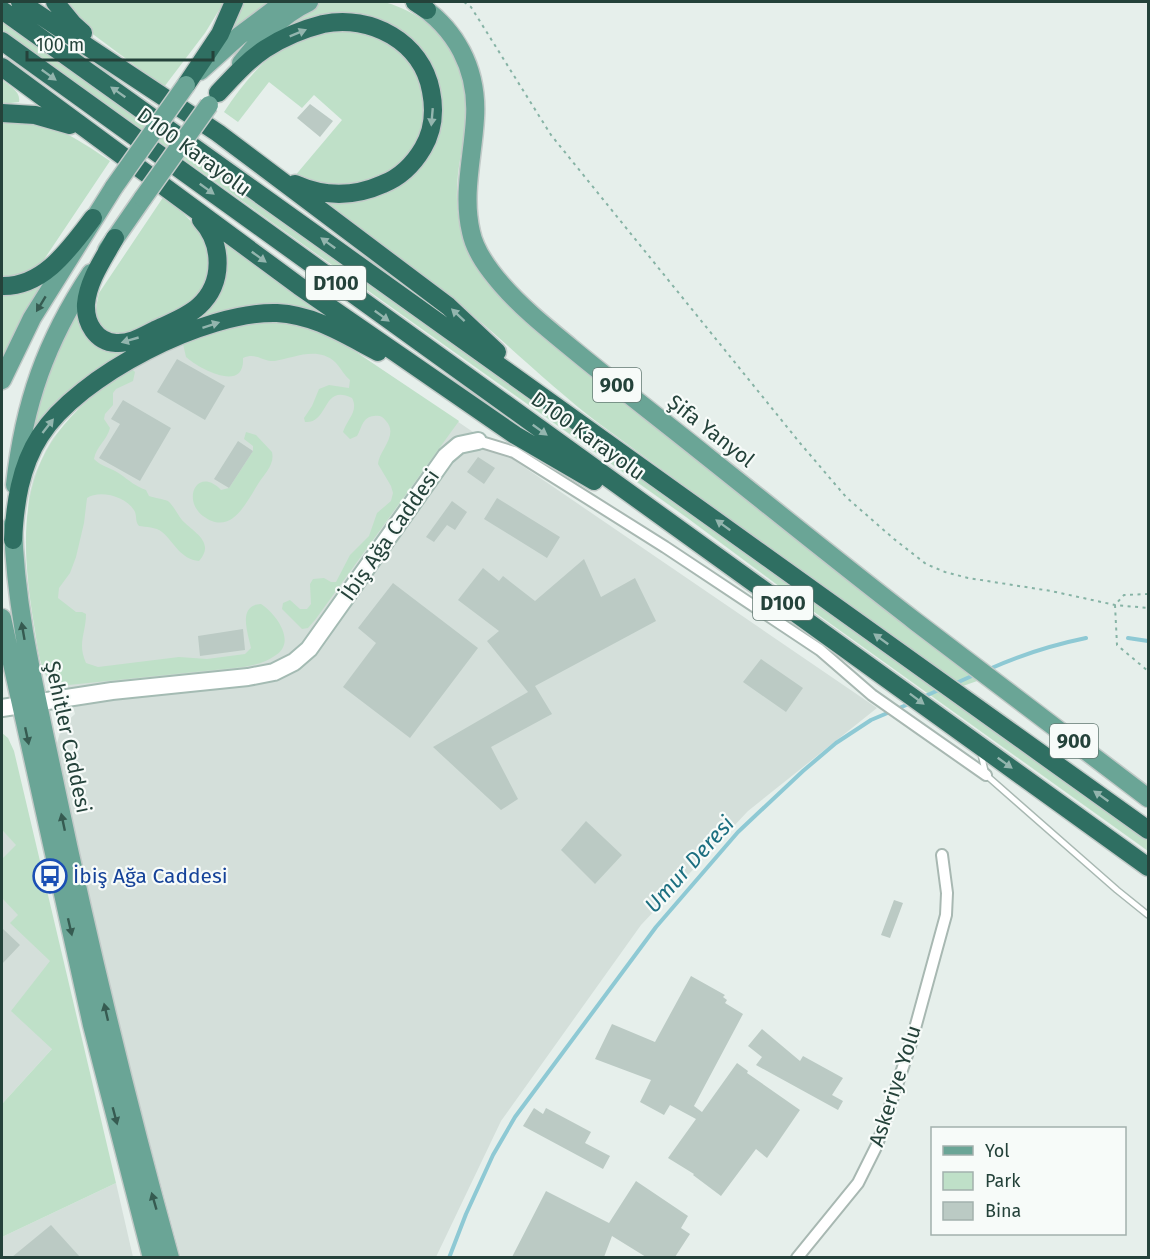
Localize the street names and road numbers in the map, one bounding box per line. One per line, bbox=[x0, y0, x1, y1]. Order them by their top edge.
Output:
street label: D100 Karayolu bbox=[132, 102, 256, 202]
road number: D100 bbox=[306, 266, 366, 300]
road number: 900 bbox=[593, 368, 641, 402]
street label: D100 Karayolu bbox=[526, 386, 650, 486]
street label: Şifa Yanyol bbox=[662, 389, 760, 473]
street label: İbiş Ağa Caddesi bbox=[335, 464, 445, 606]
road number: D100 bbox=[753, 586, 813, 620]
street label: Şehitler Caddesi bbox=[39, 659, 97, 815]
road number: 900 bbox=[1050, 724, 1098, 758]
street label: Askeriye Yolu bbox=[863, 1022, 927, 1150]

